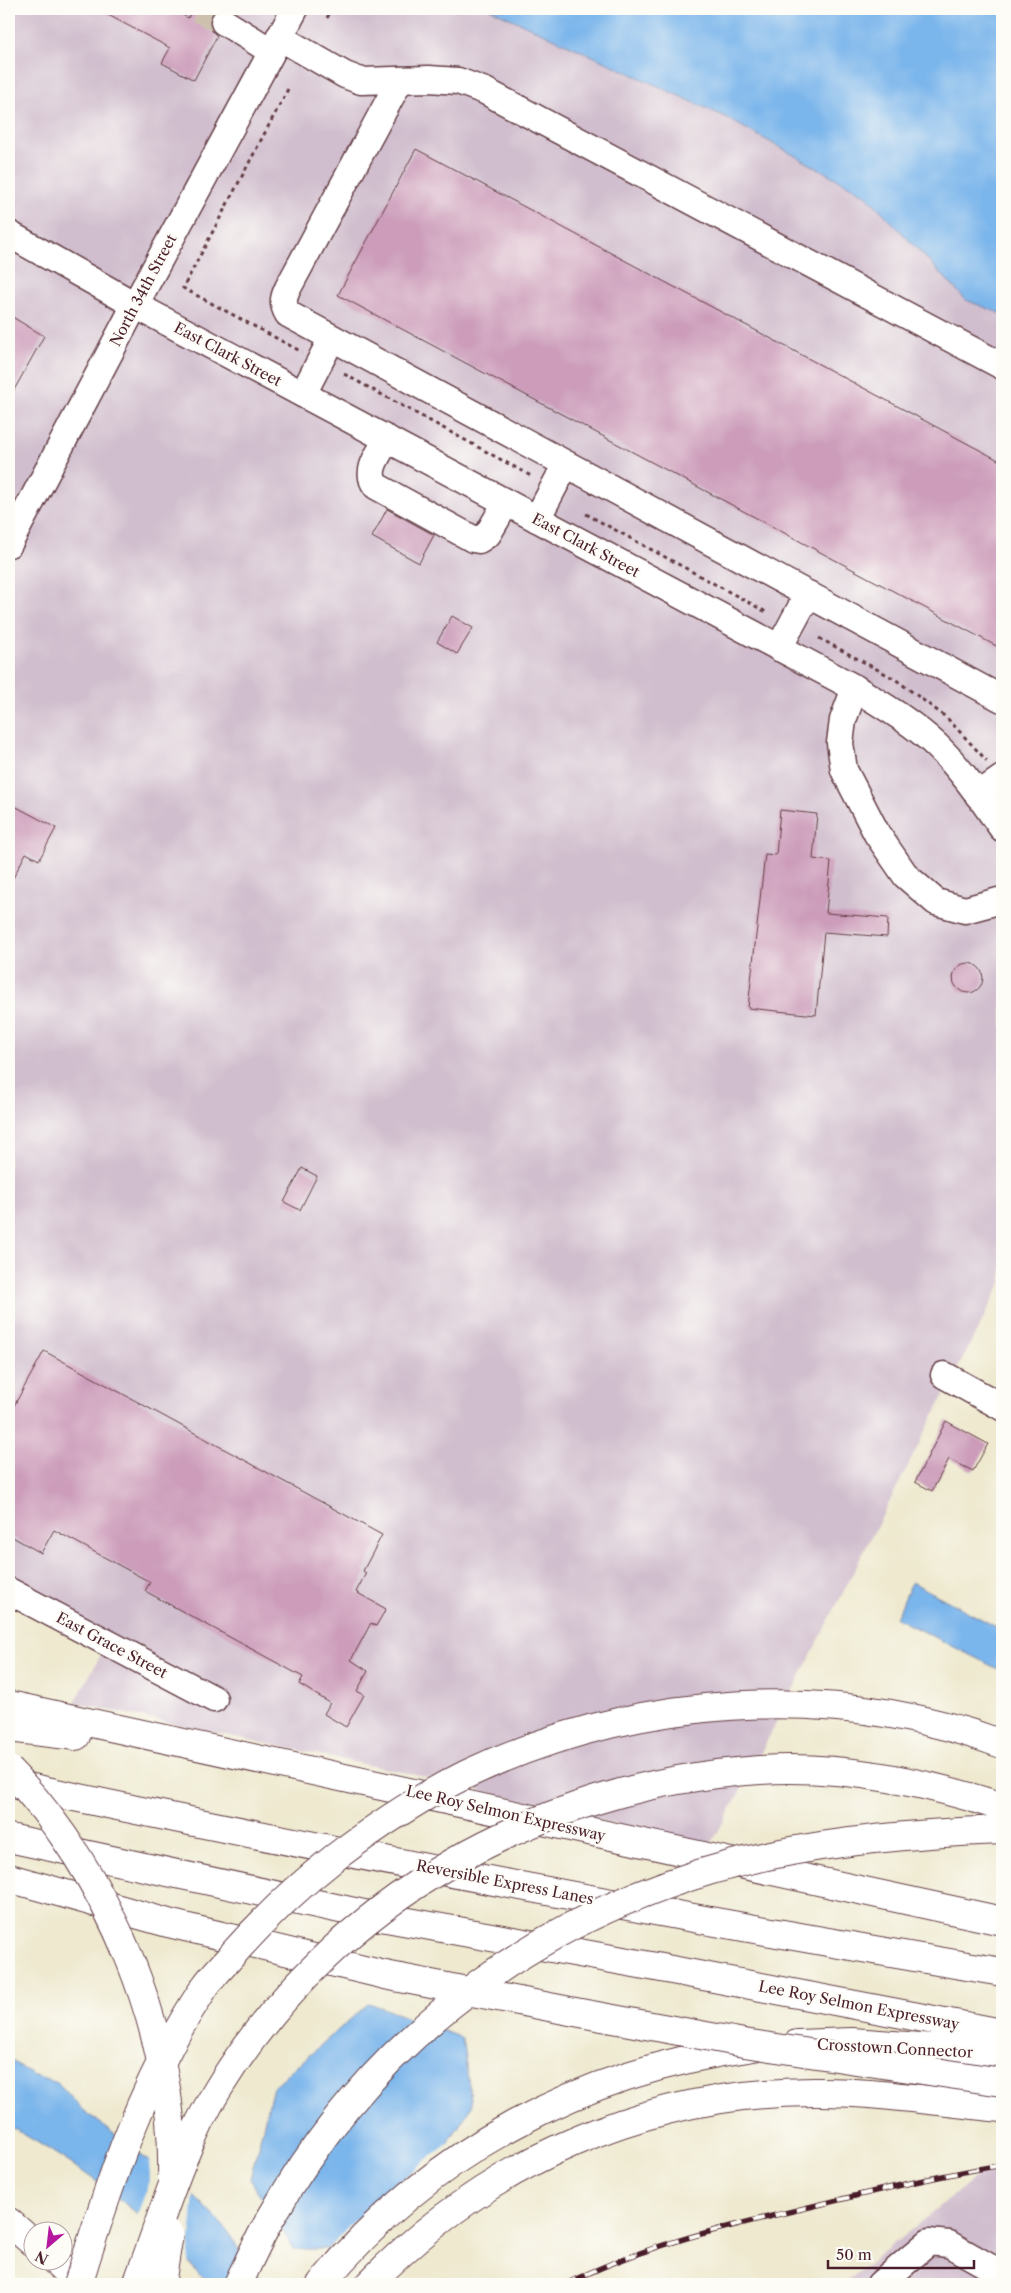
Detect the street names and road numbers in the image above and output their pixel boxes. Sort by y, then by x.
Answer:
street label: North 34th Street [105,230,181,349]
street label: East Clark Street [171,318,286,391]
street label: East Clark Street [529,509,644,582]
street label: East Grace Street [53,1608,171,1683]
street label: Lee Roy Selmon Expressway [404,1781,608,1845]
street label: Reversible Express Lanes [415,1855,595,1909]
street label: Lee Roy Selmon Expressway [757,1976,962,2034]
street label: Crosstown Connector [816,2034,974,2062]

